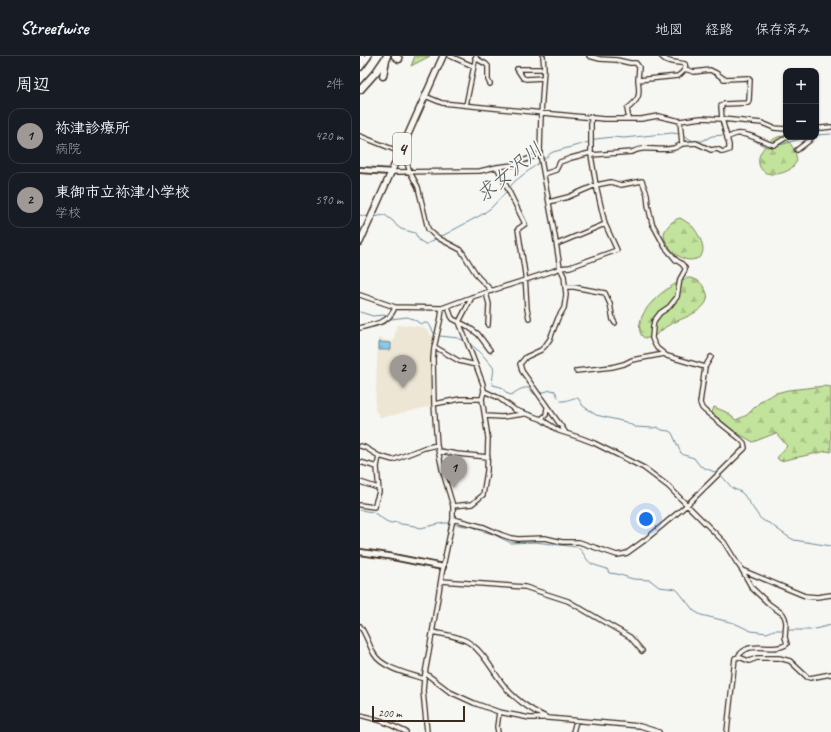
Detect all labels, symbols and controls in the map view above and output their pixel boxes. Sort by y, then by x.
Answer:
text: Streetwise [20,16,88,40]
text: 地図 [655,21,683,38]
text: 経路 [705,21,733,38]
text: 保存済み [755,21,811,38]
map controls [783,68,819,140]
button: + [783,68,819,104]
text: 周辺 [16,74,50,95]
text: 2件 [325,76,344,92]
button: − [783,104,819,140]
text: 祢津診療所 [55,119,130,138]
text: 1 [27,128,33,144]
text: 420 m [315,128,343,144]
road number: 4 [393,133,411,165]
water label: 求女沢川 [471,137,548,208]
text: 病院 [55,141,81,157]
text: 東御市立祢津小学校 [55,183,190,202]
text: 2 [27,192,33,208]
text: 590 m [315,192,343,208]
text: 学校 [55,205,81,221]
pin: 2 [390,355,416,388]
pin: 1 [441,455,467,488]
your location [636,509,656,529]
scale bar [372,704,465,723]
text: 200 m [378,706,402,720]

